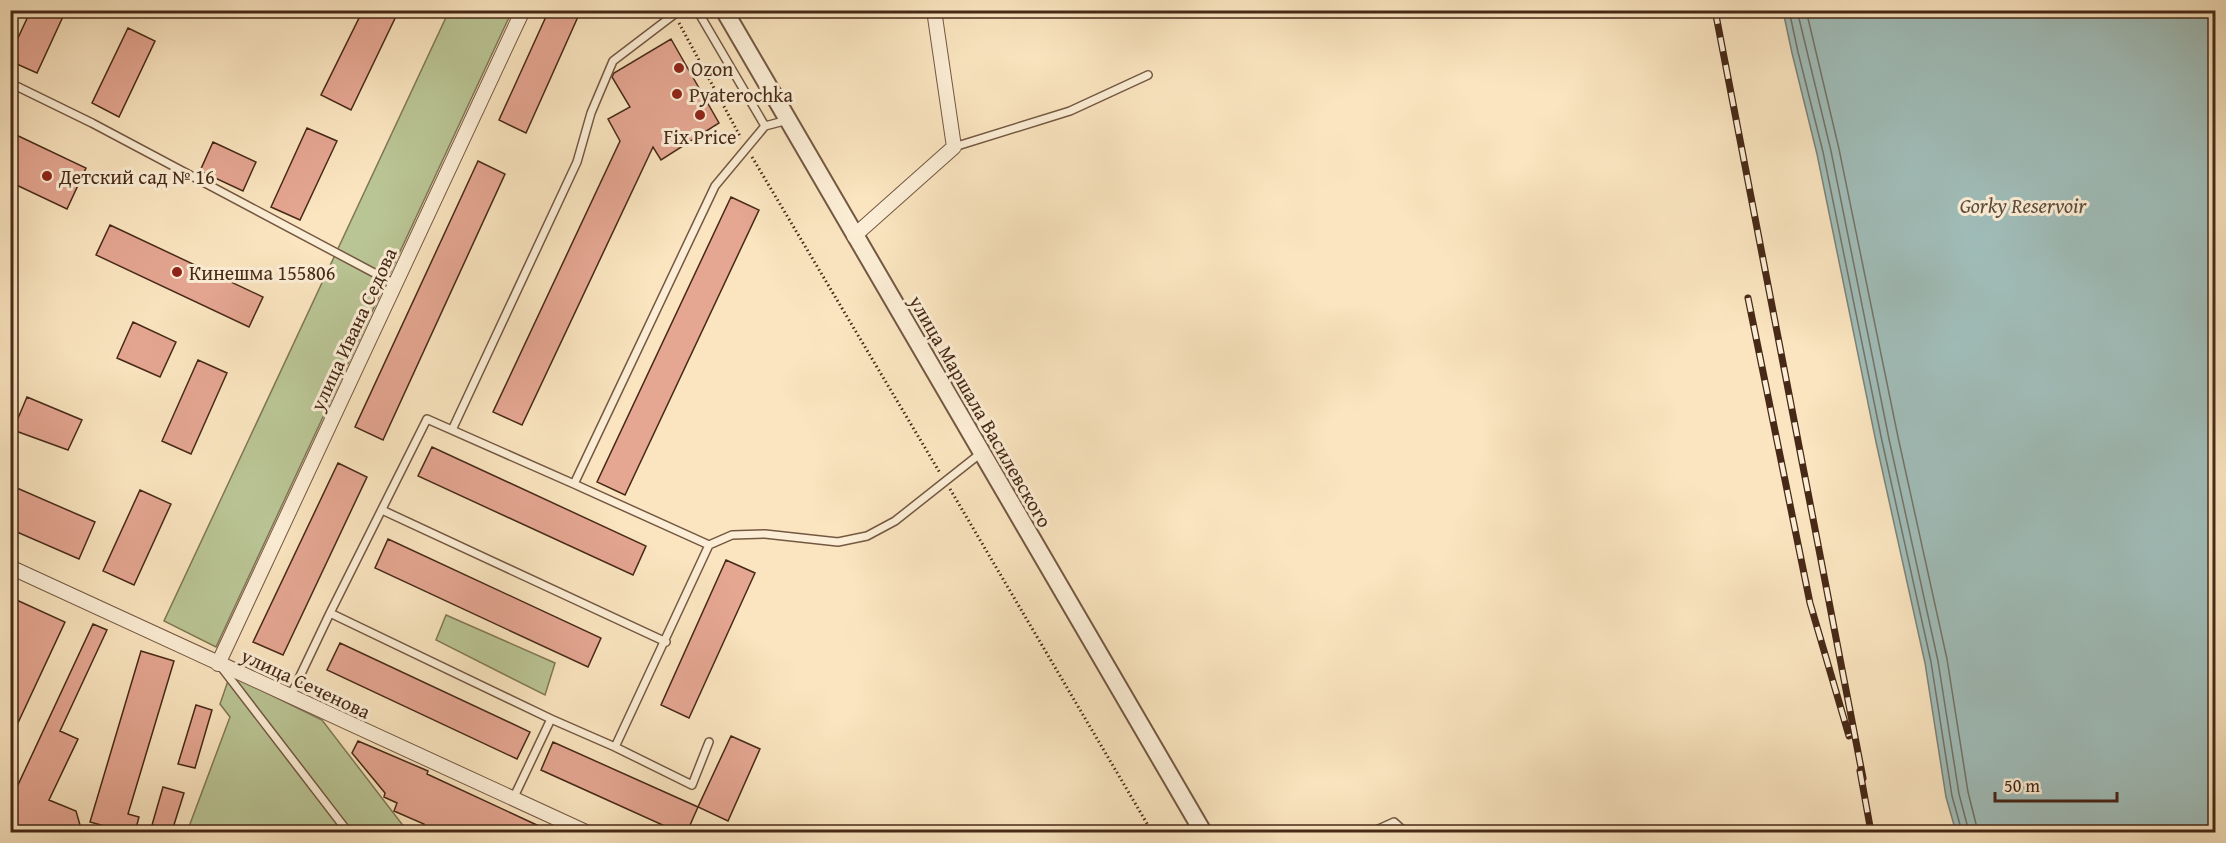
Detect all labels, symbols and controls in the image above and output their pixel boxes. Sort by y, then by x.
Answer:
place label: Ozon [691,54,733,83]
marker: Ozon [672,61,686,75]
place label: Pyaterochka [689,80,793,109]
marker: Pyaterochka [670,87,684,101]
marker: Fix Price [693,108,707,122]
place label: Fix Price [664,122,736,151]
place label: Детский сад № 16 [58,162,215,191]
marker: Детский сад № 16 [40,169,54,183]
water label: Gorky Reservoir [1960,190,2087,221]
street label: улица Ивана Седова [302,242,404,416]
place label: Кинешма 155806 [189,258,335,287]
marker: Кинешма 155806 [170,265,184,279]
street label: улица Маршала Василевского [902,289,1060,533]
street label: улица Сеченова [236,640,376,726]
scale bar [1995,765,2116,803]
text: 50 m [2004,772,2040,799]

